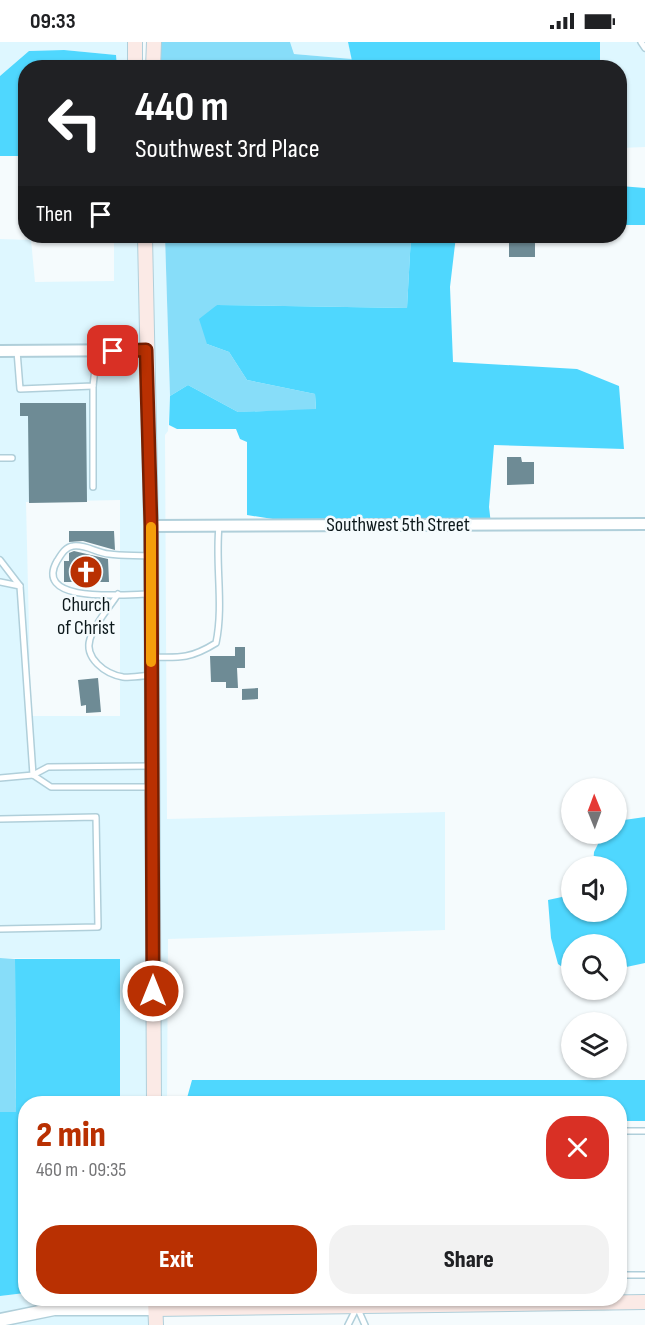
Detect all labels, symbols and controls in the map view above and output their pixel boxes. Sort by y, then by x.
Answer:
text: 09:33 [30,8,76,35]
text: 440 m [135,82,229,133]
icon: left [36,84,114,162]
text: Southwest 3rd Place [135,133,320,165]
icon: arrive [84,198,117,231]
text: Then [36,201,72,228]
pin [87,325,138,376]
icon: arrive [96,334,129,367]
street label: Southwest 5th Street [326,513,470,537]
church icon: Church of Christ [68,554,104,590]
place label: Church of Christ [57,593,115,640]
north arrow [561,778,627,844]
map controls [561,778,627,1078]
button: sound [561,856,627,922]
button: search [561,934,627,1000]
position arrow [121,959,185,1023]
button: layers [561,1012,627,1078]
text: 2 min [36,1114,106,1157]
button: close [546,1116,609,1179]
text: 460 m · 09:35 [36,1158,126,1182]
button: Exit [36,1225,317,1294]
button: Share [329,1225,609,1294]

